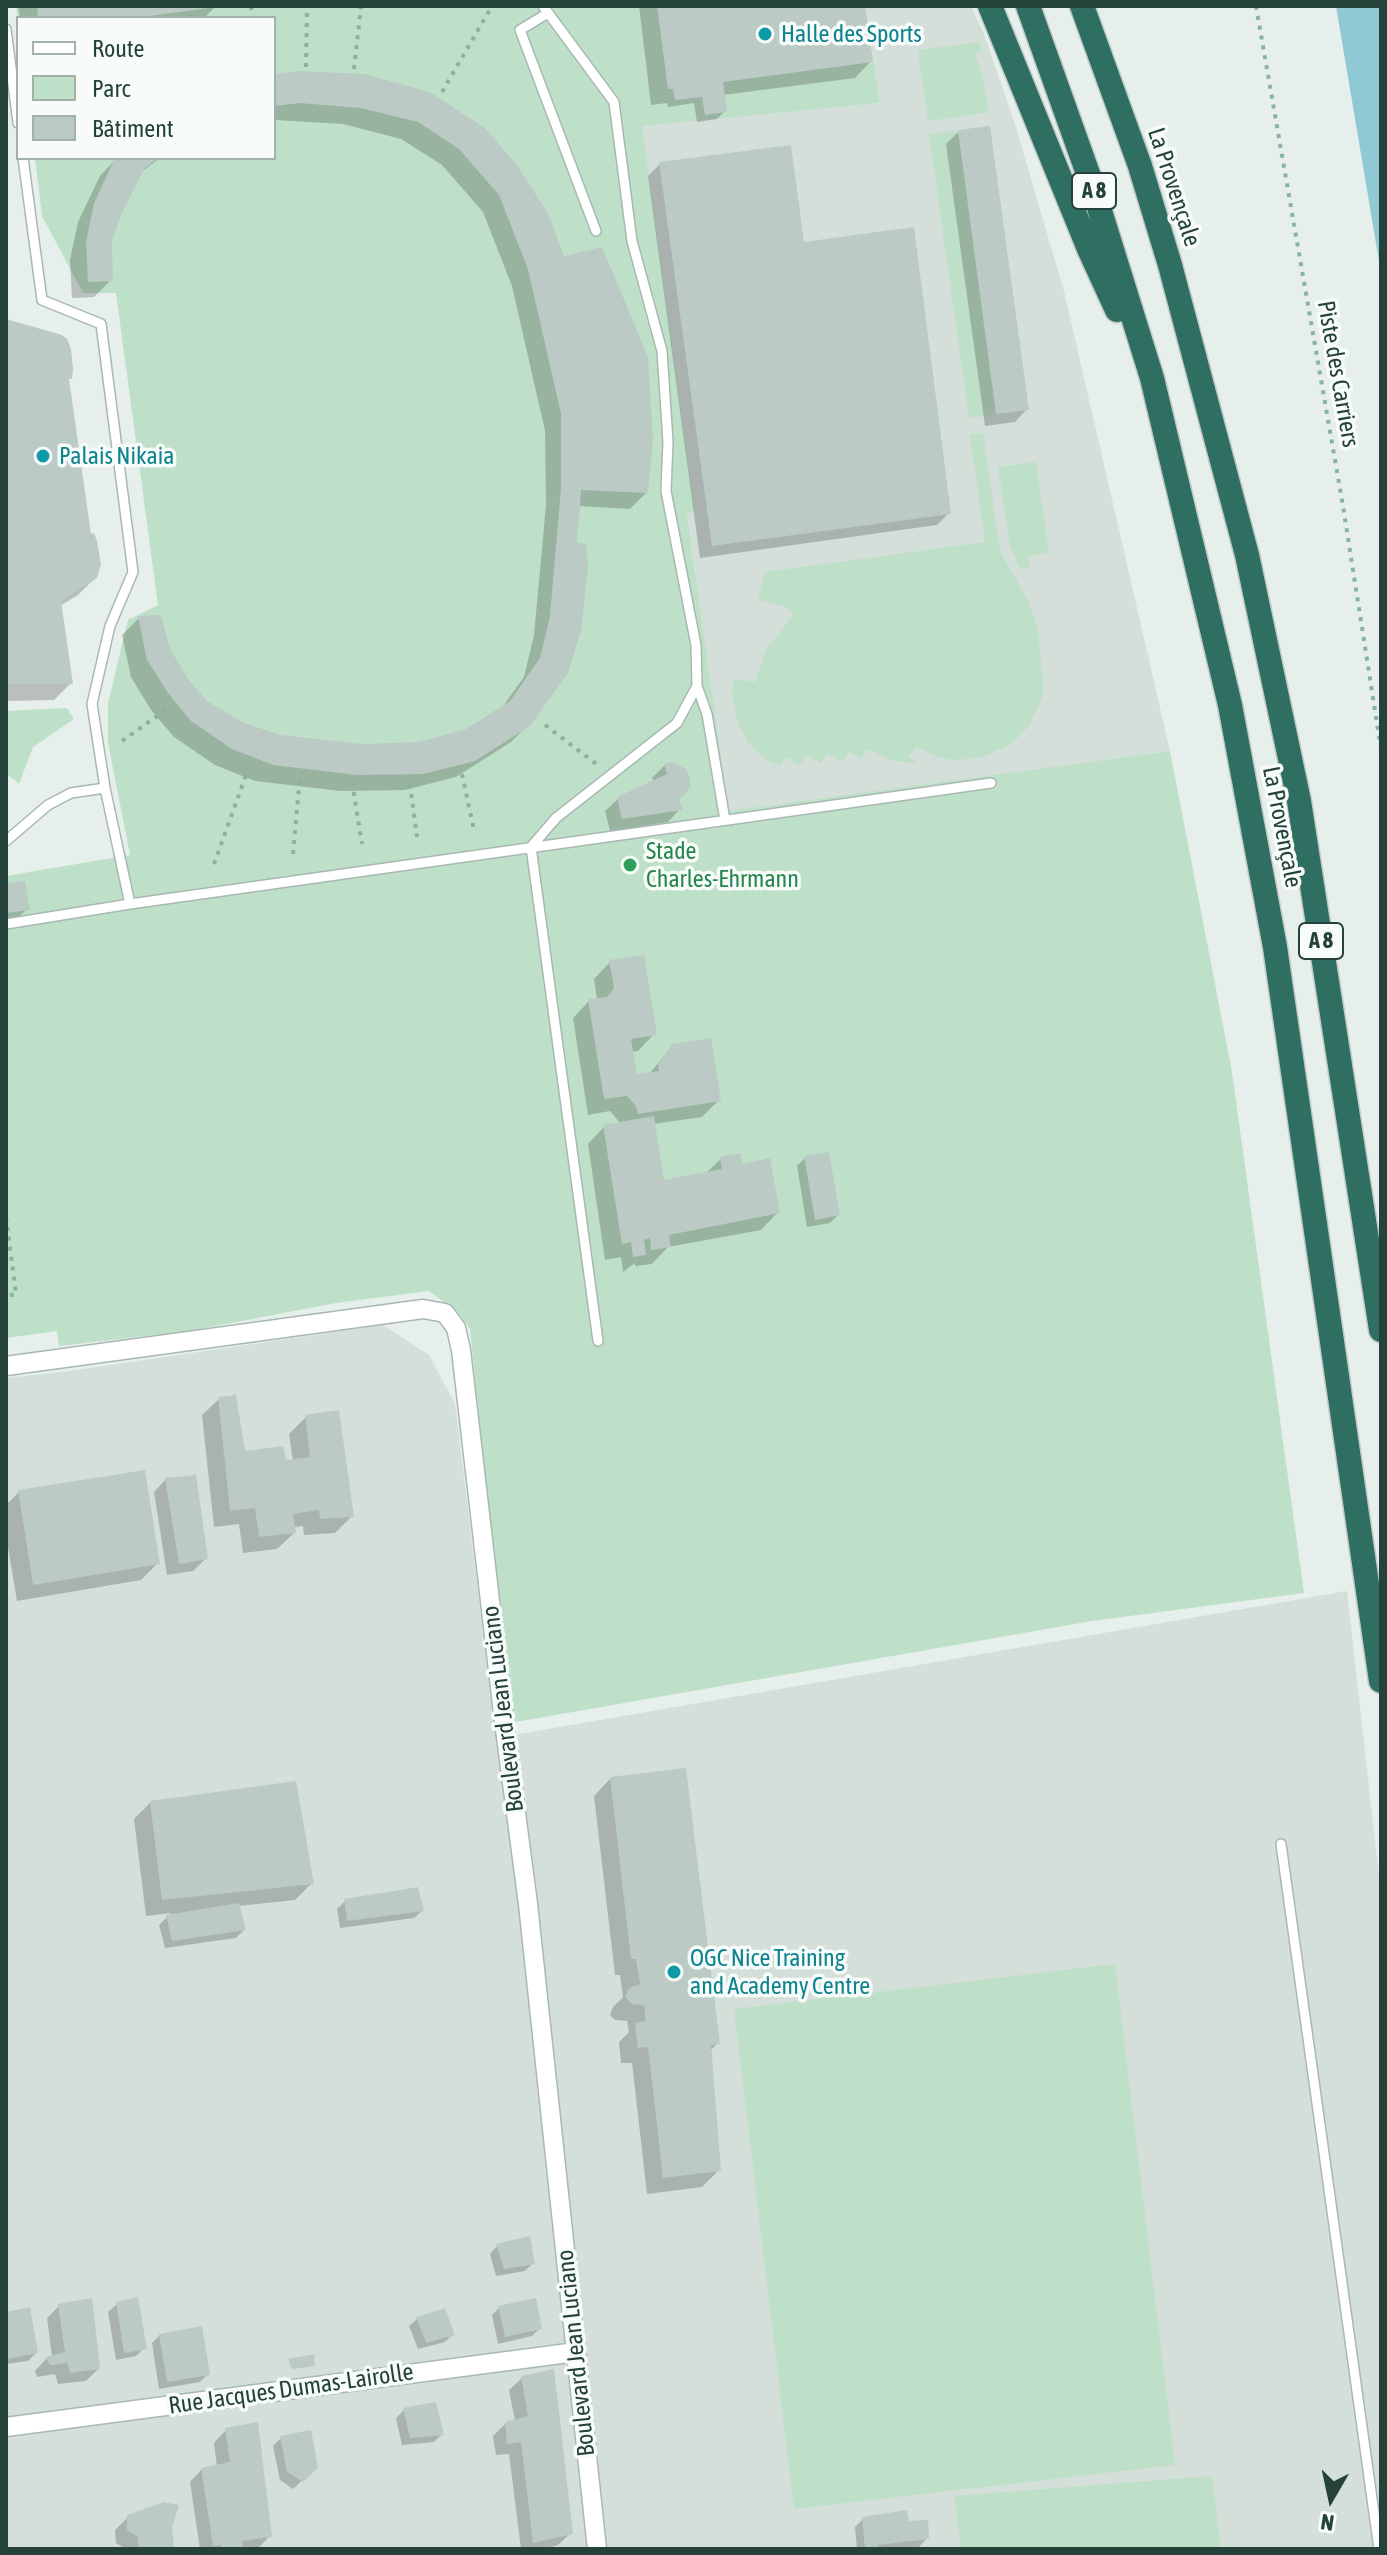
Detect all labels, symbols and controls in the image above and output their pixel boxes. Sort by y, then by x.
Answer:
legend [16,16,276,160]
place label: Halle des Sports [781,20,922,48]
marker: Halle des Sports [756,25,774,43]
text: Route [92,35,144,62]
text: Parc [92,75,130,102]
text: Bâtiment [92,115,174,142]
street label: La Provençale [1141,124,1207,250]
road number: A 8 [1072,173,1116,209]
street label: Piste des Carriers [1311,299,1365,449]
place label: Palais Nikaia [59,442,174,470]
marker: Palais Nikaia [34,447,52,465]
street label: La Provençale [1256,764,1308,890]
place label: Stade Charles-Ehrmann [646,837,799,893]
marker: Stade Charles-Ehrmann [621,856,639,874]
road number: A 8 [1299,923,1343,959]
street label: Boulevard Jean Luciano [476,1604,530,1814]
place label: OGC Nice Training and Academy Centre [690,1944,870,2000]
marker: OGC Nice Training and Academy Centre [665,1963,683,1981]
street label: Boulevard Jean Luciano [551,2248,601,2458]
street label: Rue Jacques Dumas-Lairolle [167,2358,415,2420]
north arrow [1291,2459,1371,2539]
text: N [1319,2509,1336,2537]

